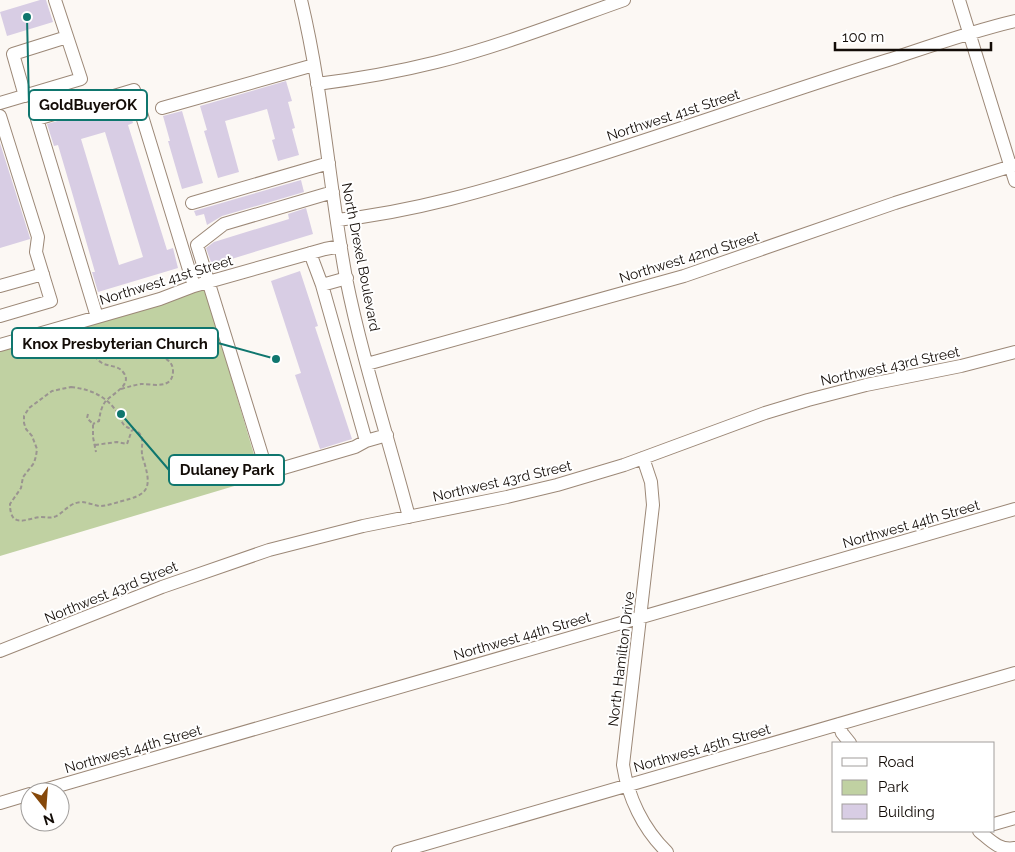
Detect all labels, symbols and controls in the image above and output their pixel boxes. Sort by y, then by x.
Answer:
scale bar [835,20,991,52]
text: 100 m [842,28,884,46]
street label: Northwest 41st Street [605,86,742,144]
callout: GoldBuyerOK [29,90,147,120]
text: GoldBuyerOK [39,96,138,114]
street label: North Drexel Boulevard [339,181,383,333]
street label: Northwest 42nd Street [617,228,761,286]
street label: Northwest 41st Street [97,252,235,308]
callout: Knox Presbyterian Church [12,328,218,358]
text: Knox Presbyterian Church [22,335,208,353]
street label: Northwest 43rd Street [819,343,961,389]
callout: Dulaney Park [169,455,284,485]
street label: Northwest 43rd Street [431,457,573,505]
text: Dulaney Park [180,461,275,479]
street label: Northwest 44th Street [841,497,982,551]
street label: Northwest 43rd Street [42,558,180,626]
street label: North Hamilton Drive [605,591,637,727]
street label: Northwest 44th Street [452,609,593,663]
street label: Northwest 45th Street [632,721,773,775]
street label: Northwest 44th Street [63,722,204,776]
legend [832,742,995,832]
text: Road [878,753,914,771]
text: Park [878,778,909,796]
north arrow [20,782,70,832]
text: Building [878,803,935,821]
text: N [41,810,56,829]

